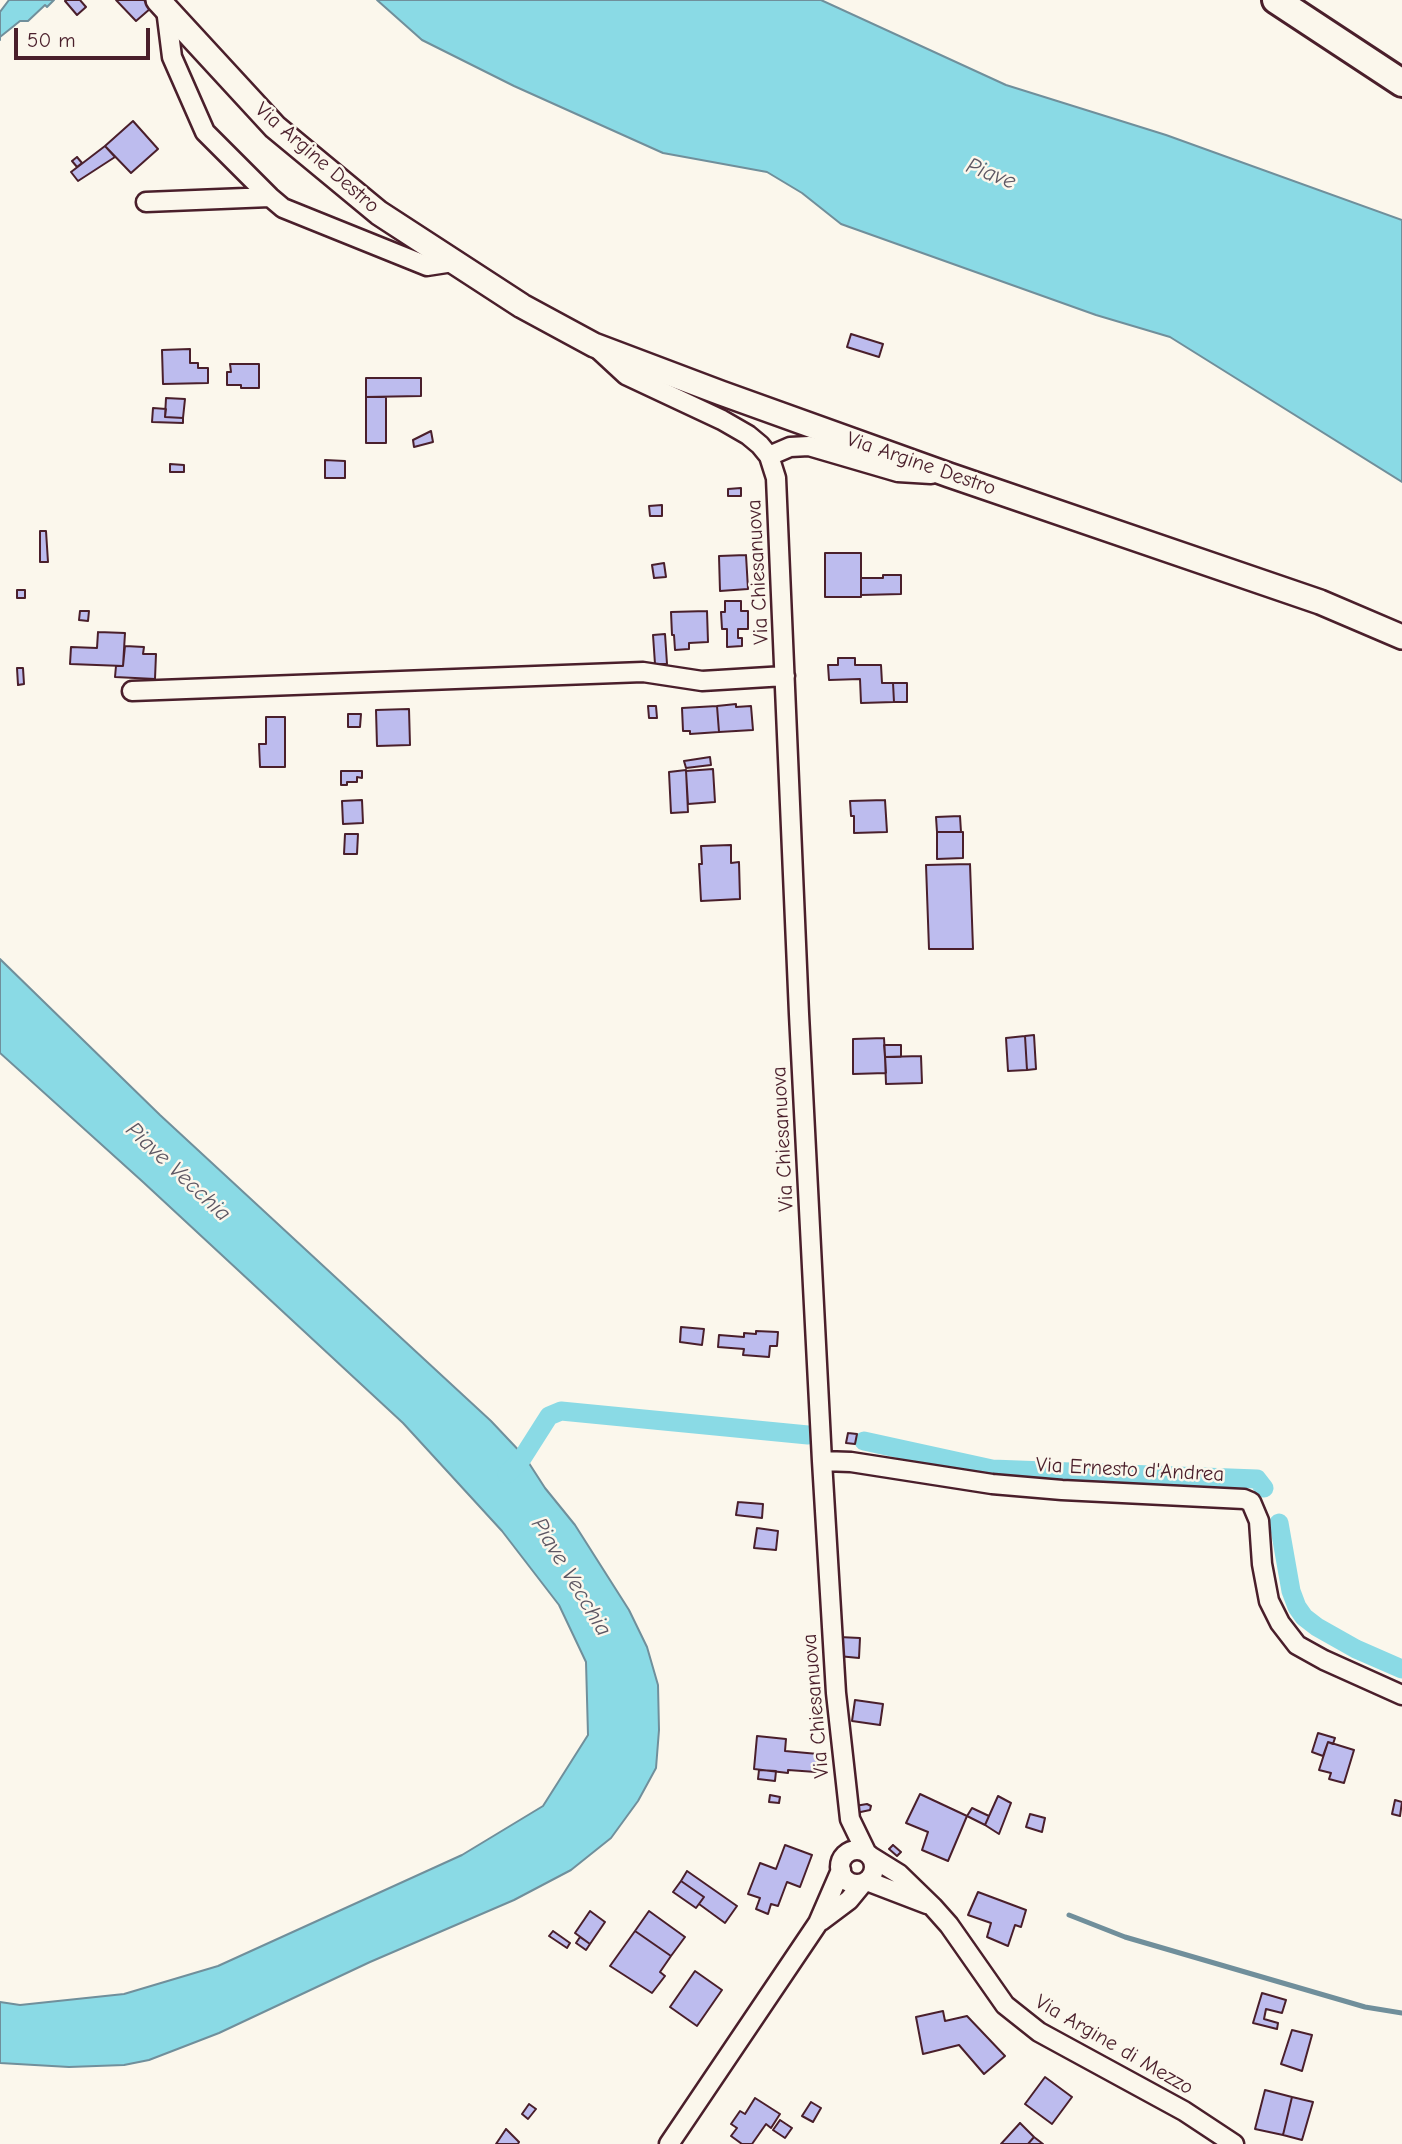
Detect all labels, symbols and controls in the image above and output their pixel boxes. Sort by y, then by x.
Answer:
scale bar [18,14,154,58]
text: 50 m [27,28,76,52]
street label: Via Argine Destro [250,97,384,219]
water label: Piave [962,152,1020,196]
street label: Via Argine Destro [843,427,999,501]
street label: Via Chiesanuova [742,499,774,645]
street label: Via Chiesanuova [767,1066,799,1212]
water label: Piave Vecchia [120,1116,236,1228]
street label: Via Ernesto d'Andrea [1035,1452,1225,1488]
water label: Piave Vecchia [525,1513,617,1641]
street label: Via Chiesanuova [797,1633,835,1779]
street label: Via Argine di Mezzo [1030,1989,1198,2101]

